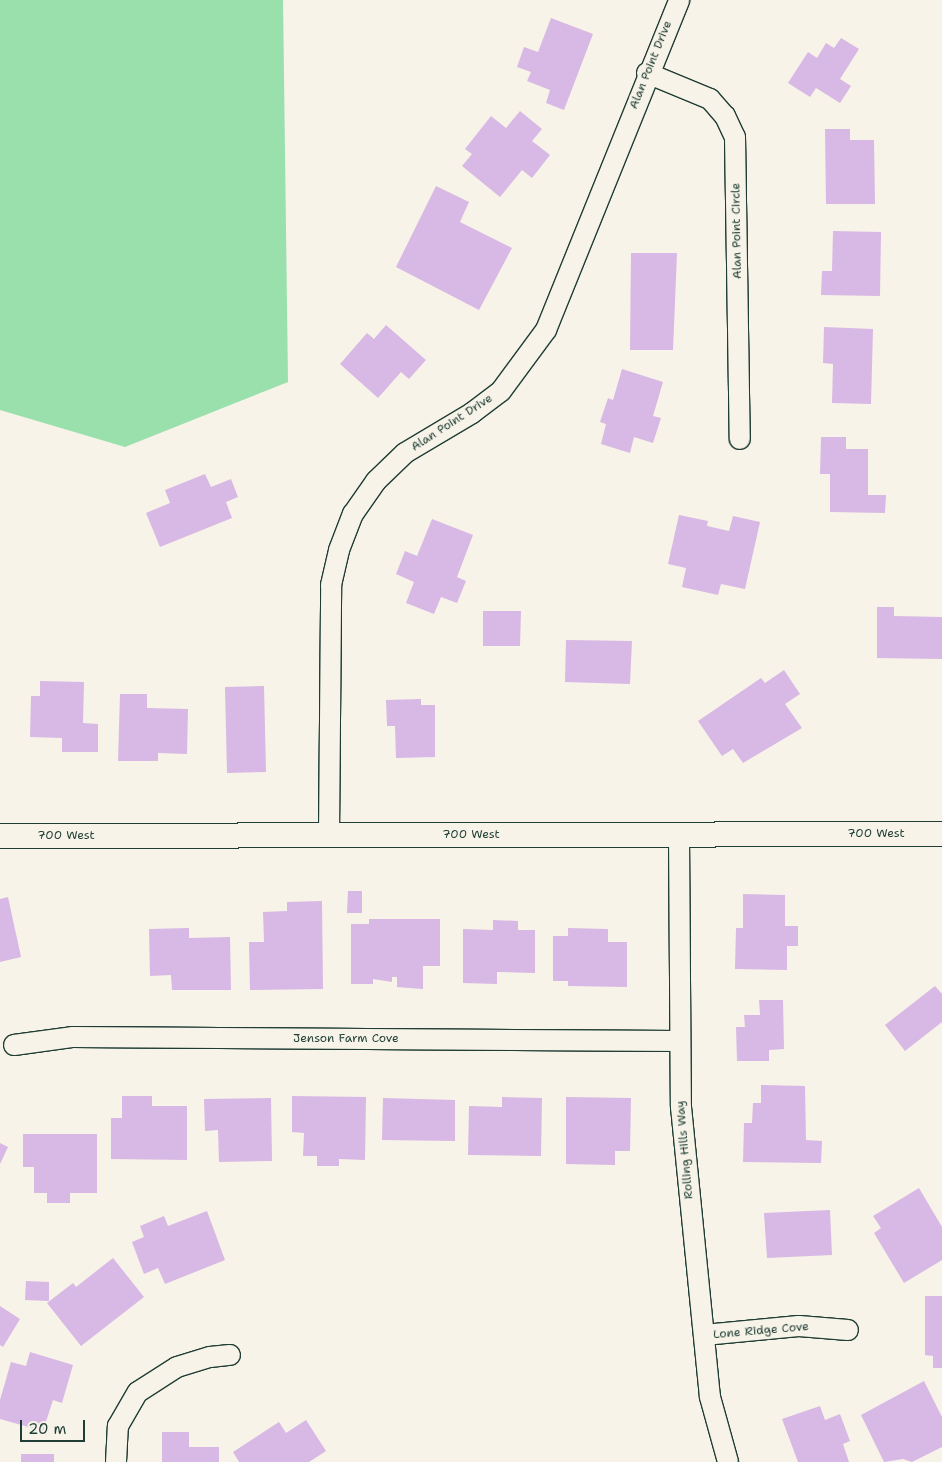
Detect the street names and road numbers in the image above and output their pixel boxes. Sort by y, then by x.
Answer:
street label: Alan Point Drive [627,19,675,111]
street label: Alan Point Circle [729,183,745,279]
street label: Alan Point Drive [409,391,495,455]
street label: 700 West [847,827,905,841]
street label: 700 West [442,828,500,842]
street label: 700 West [37,829,95,843]
street label: Jenson Farm Cove [293,1032,399,1046]
street label: Rolling Hills Way [674,1100,696,1200]
street label: Lone Ridge Cove [712,1320,810,1342]

